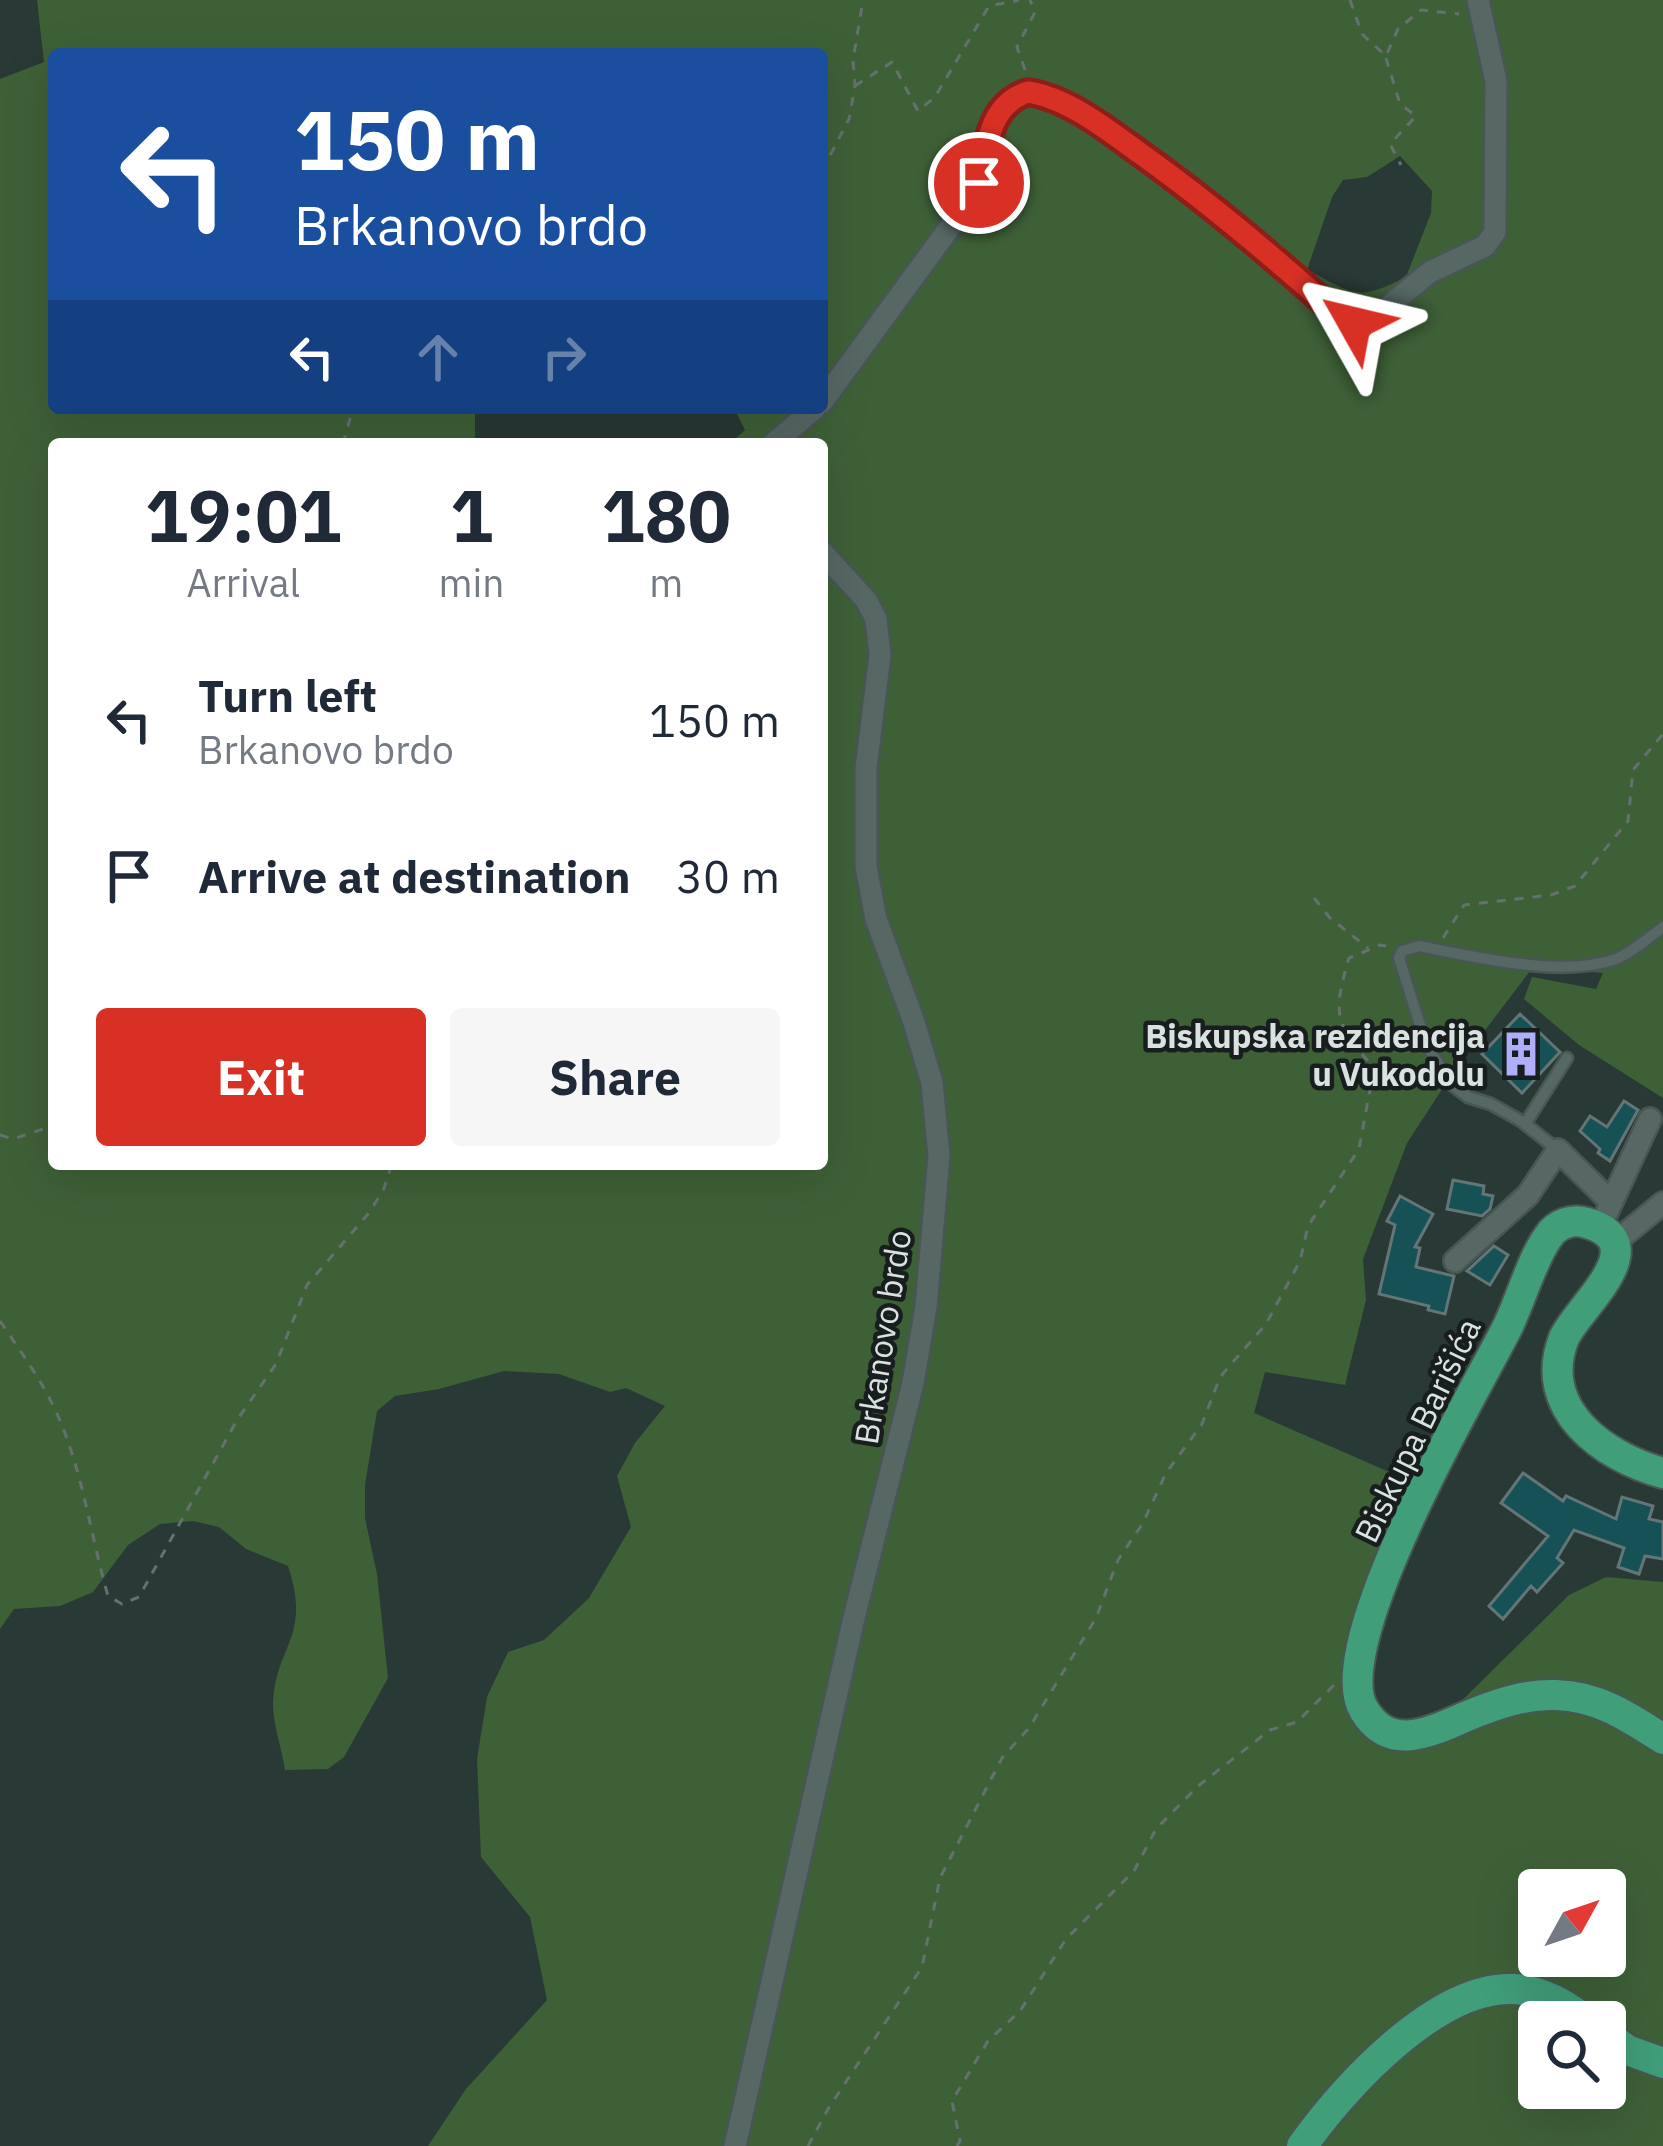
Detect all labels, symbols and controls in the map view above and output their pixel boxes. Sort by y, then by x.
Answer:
text: 150 m [294,84,540,193]
icon: left [96,96,252,252]
pin [928,132,1030,234]
icon: arrive [946,150,1012,216]
text: Brkanovo brdo [294,190,648,260]
position arrow [1291,260,1417,386]
icon: left [279,324,345,390]
icon: ahead [405,324,471,390]
icon: right [531,324,597,390]
text: 19:01 [145,468,342,562]
text: 1 [450,468,493,562]
text: 180 [601,468,731,562]
text: Arrival [186,557,300,608]
text: min [439,557,504,608]
text: m [649,557,683,608]
text: Turn left [198,666,377,724]
icon: left [96,687,162,753]
text: 150 m [649,691,780,749]
text: Brkanovo brdo [198,724,454,775]
icon: arrive [96,843,162,909]
text: Arrive at destination [198,847,631,905]
text: 30 m [676,847,780,905]
button: Exit [96,1008,426,1146]
button: Share [450,1008,780,1146]
place label: Biskupska rezidencija u Vukodolu [1145,1014,1485,1095]
building icon: Biskupska rezidencija u Vukodolu [1496,1029,1546,1079]
street label: Brkanovo brdo [844,1227,920,1447]
street label: Biskupa Barišića [1344,1311,1490,1549]
north arrow [1518,1869,1626,1977]
map controls [1518,1869,1626,2109]
button: search [1518,2001,1626,2109]

